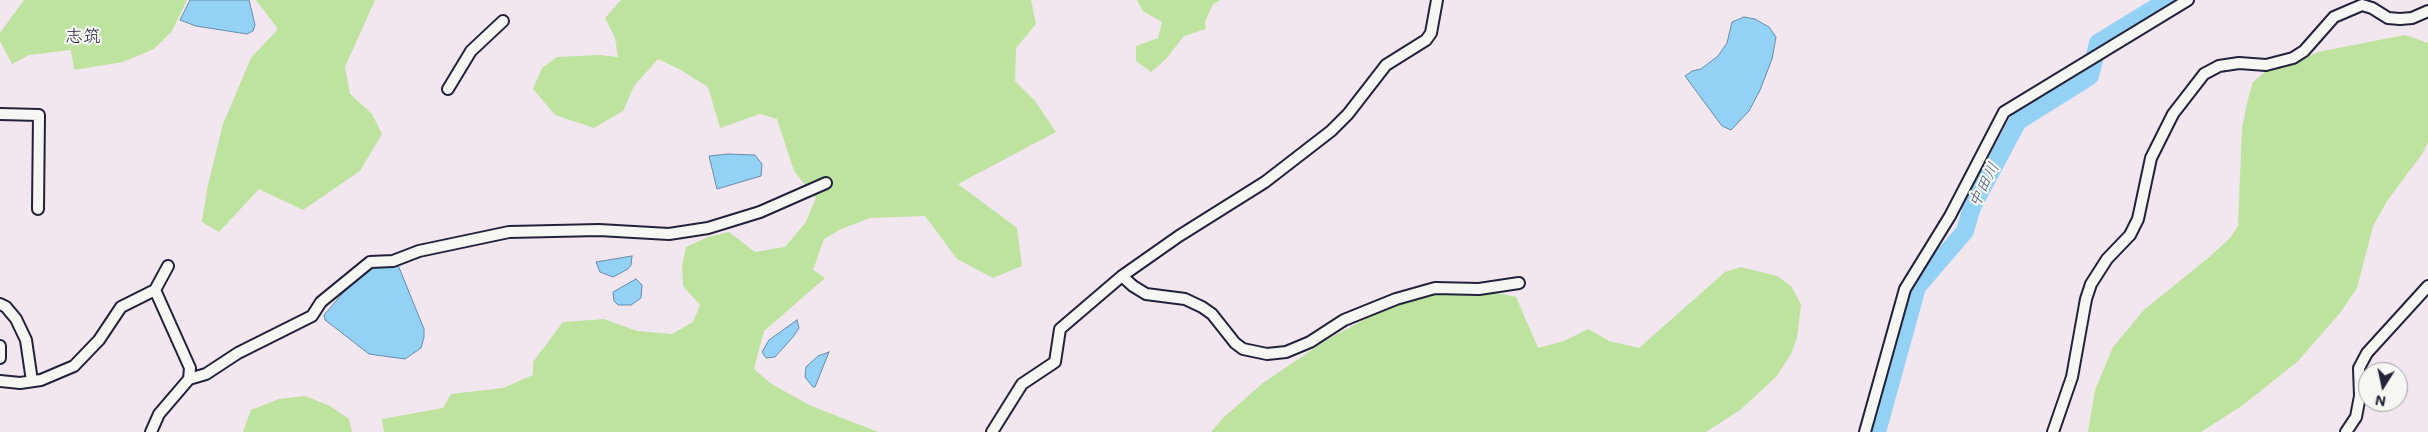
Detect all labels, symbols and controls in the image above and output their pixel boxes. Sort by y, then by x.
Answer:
district label: 志筑 [65,25,101,47]
water label: 中田川 [1965,159,2003,211]
north arrow [2358,362,2408,412]
text: N [2374,391,2387,412]

